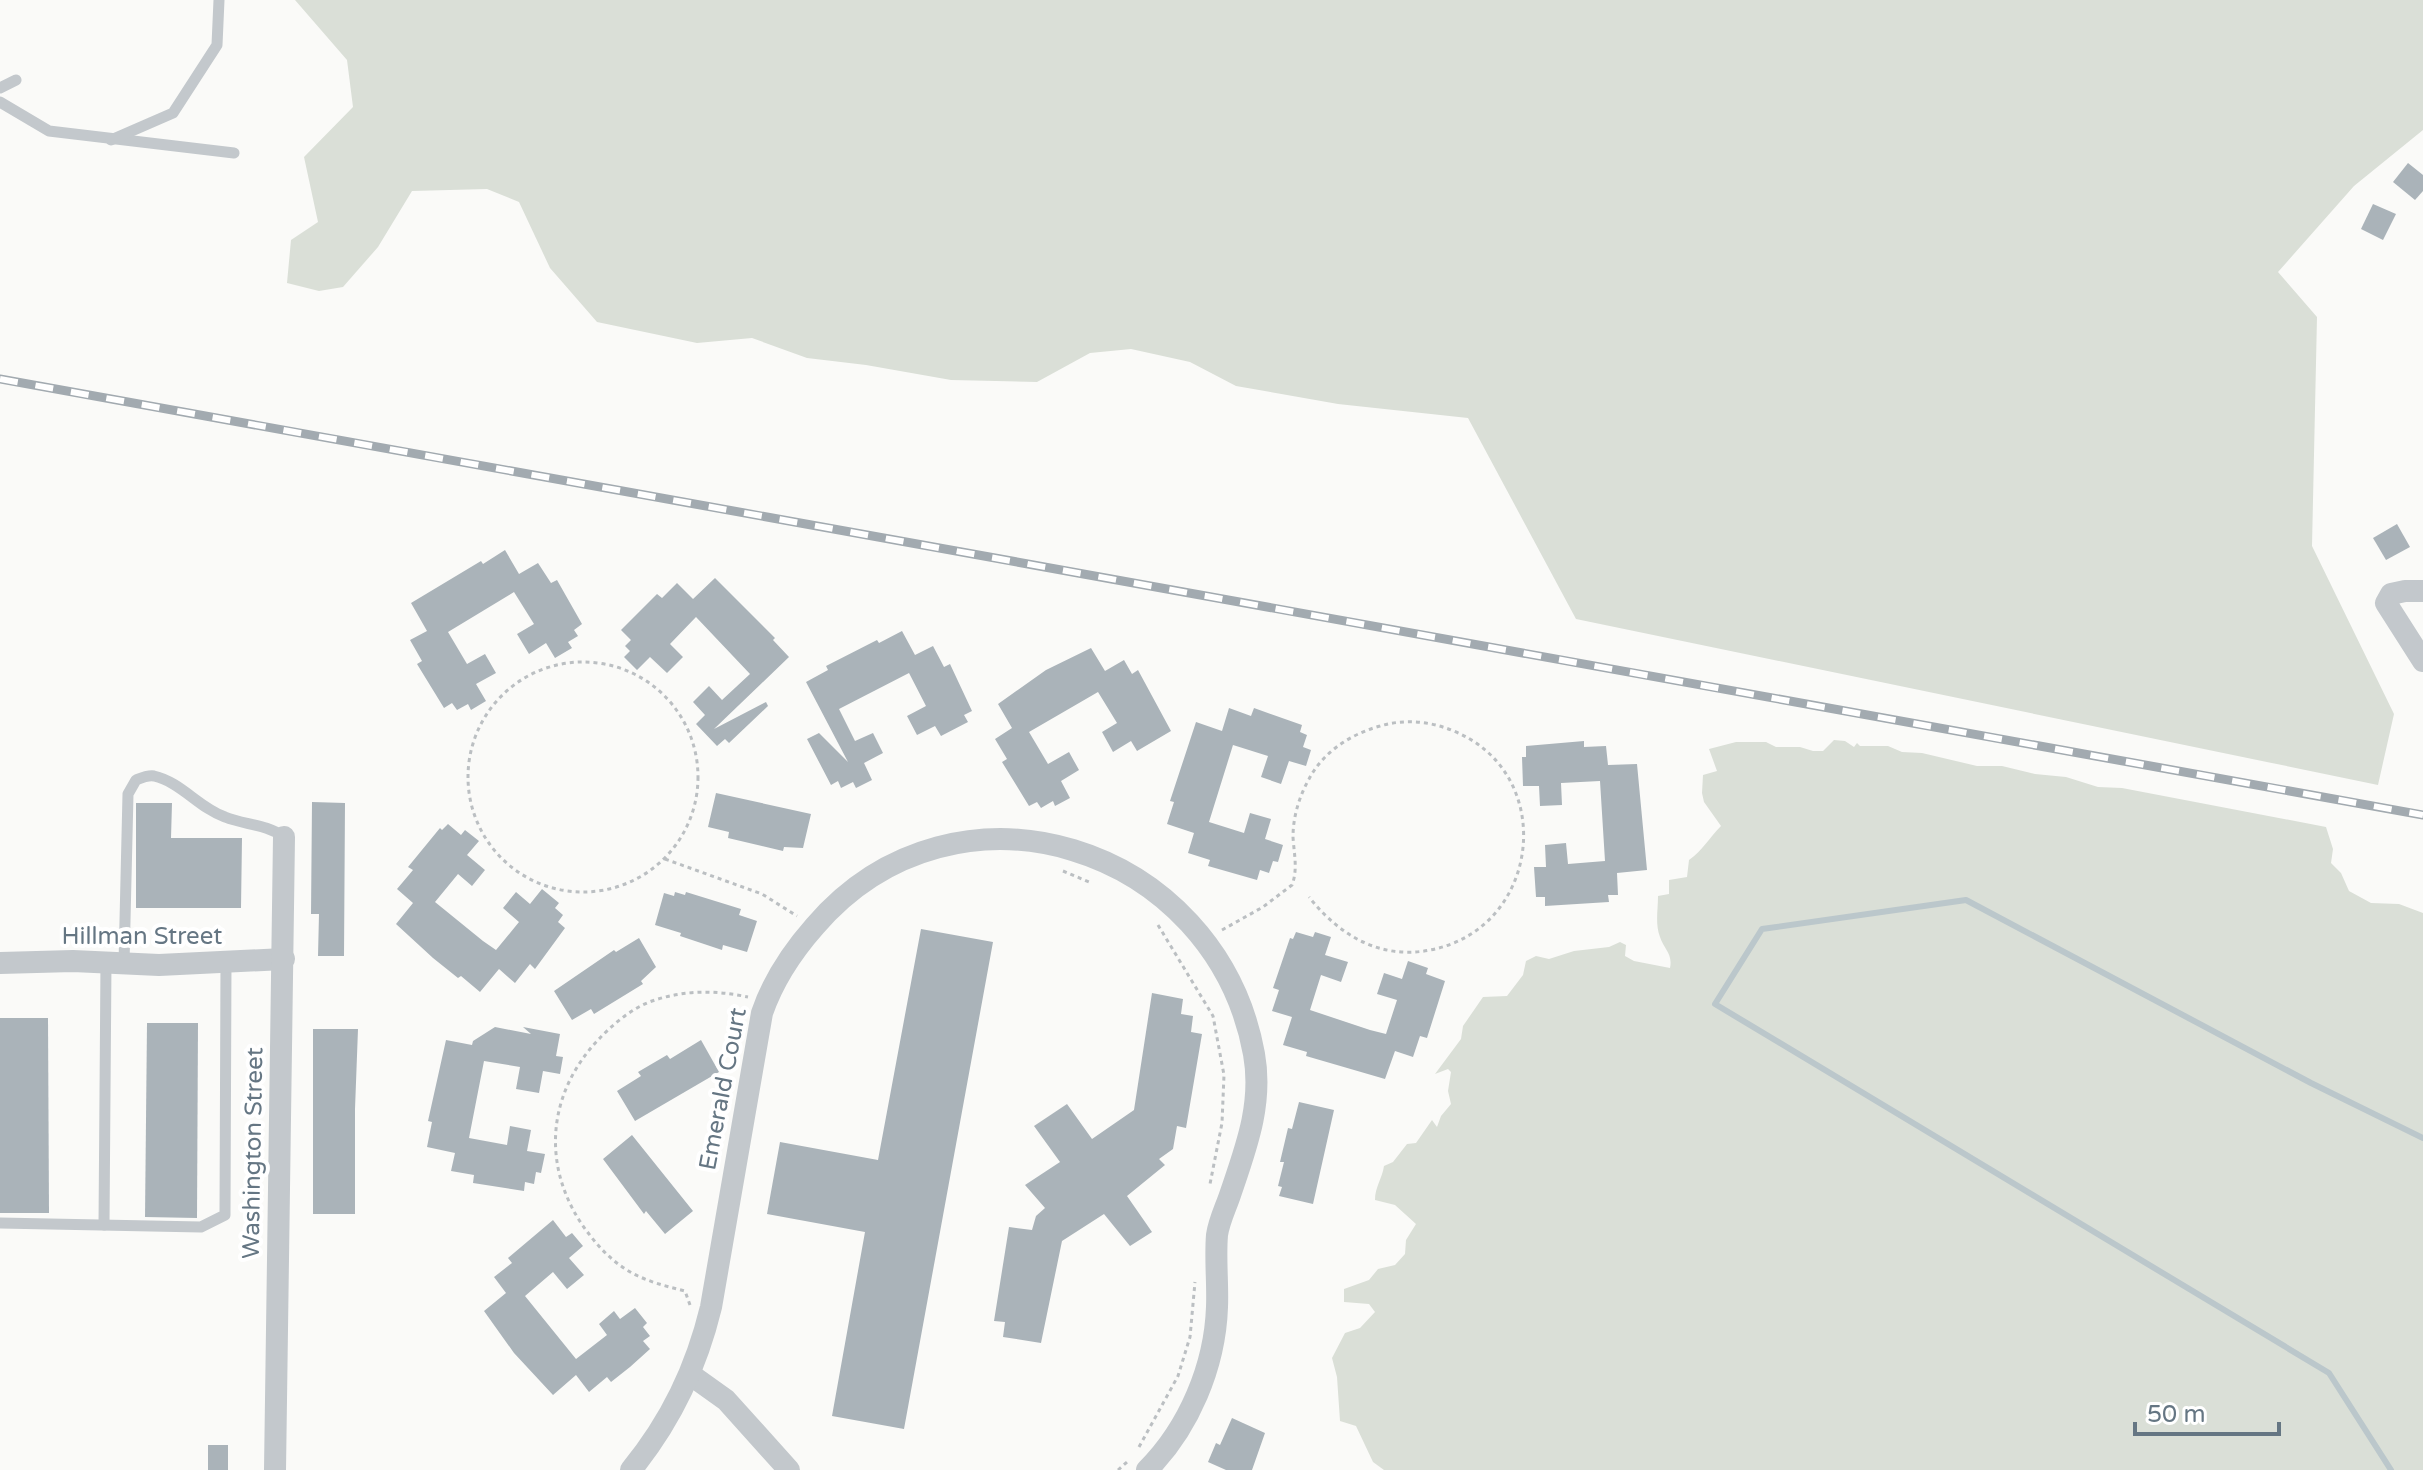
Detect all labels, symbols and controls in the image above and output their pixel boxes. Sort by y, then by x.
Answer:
street label: Hillman Street [62,922,222,951]
street label: Emerald Court [693,1005,753,1173]
street label: Washington Street [237,1047,269,1259]
scale bar [2135,1386,2279,1436]
text: 50 m [2147,1400,2205,1429]

